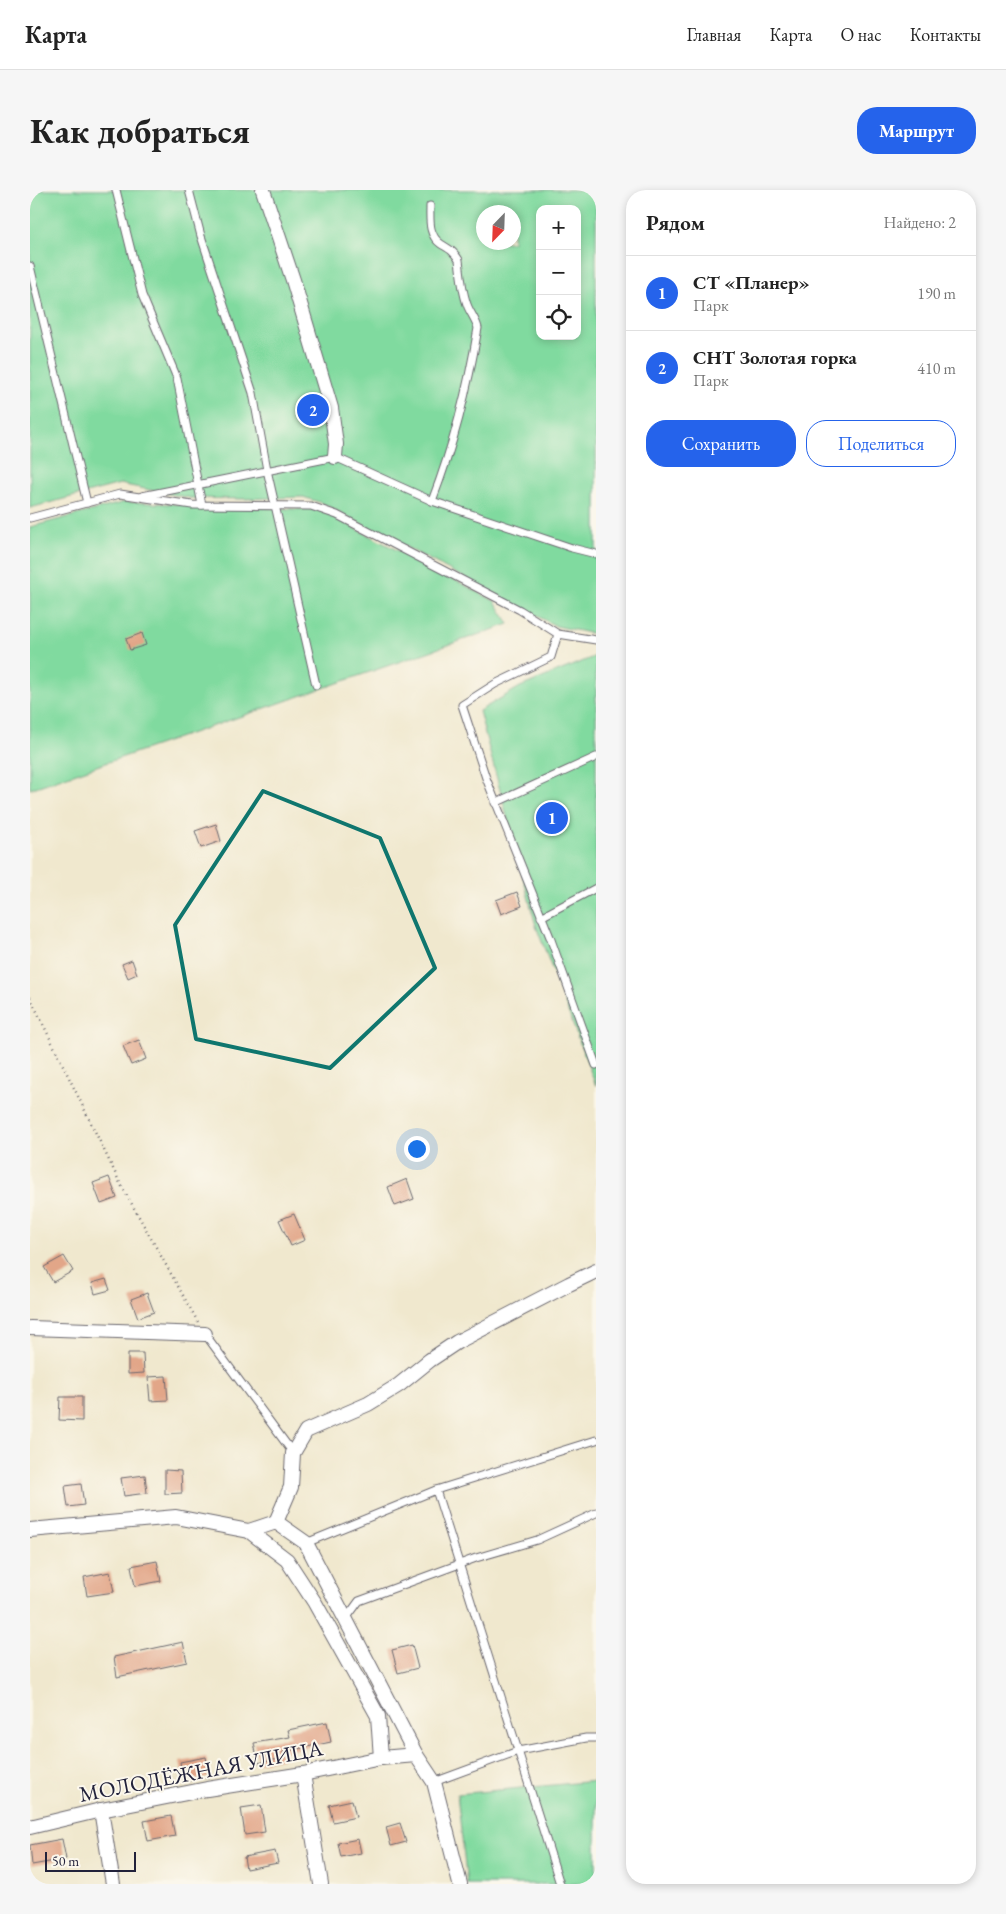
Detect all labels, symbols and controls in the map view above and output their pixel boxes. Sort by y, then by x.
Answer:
text: Карта [25,19,87,50]
text: Главная [687,23,741,46]
text: Карта [769,23,812,46]
text: О нас [840,23,882,46]
text: Контакты [910,23,981,46]
button: Маршрут [857,107,976,154]
text: Как добраться [30,108,250,153]
north arrow [476,205,521,250]
map controls [536,205,581,340]
button: + [536,205,581,250]
text: Рядом [646,209,705,236]
text: Найдено: 2 [884,212,956,233]
button: − [536,250,581,295]
text: СТ «Планер» [693,270,809,295]
text: 1 [658,283,666,304]
text: 190 m [917,283,956,304]
button: locate [536,295,581,340]
text: Парк [693,295,729,316]
text: СНТ Золотая горка [693,345,857,370]
text: 2 [658,358,666,379]
text: 410 m [917,358,956,379]
text: Парк [693,370,729,391]
pin: 2 [297,391,329,429]
button: Сохранить [646,420,796,467]
button: Поделиться [806,420,956,467]
pin: 1 [536,799,568,837]
your location [404,1136,430,1162]
street label: МОЛОДЁЖНАЯ УЛИЦА [77,1733,326,1809]
scale bar [45,1849,136,1872]
text: 50 m [52,1852,79,1870]

